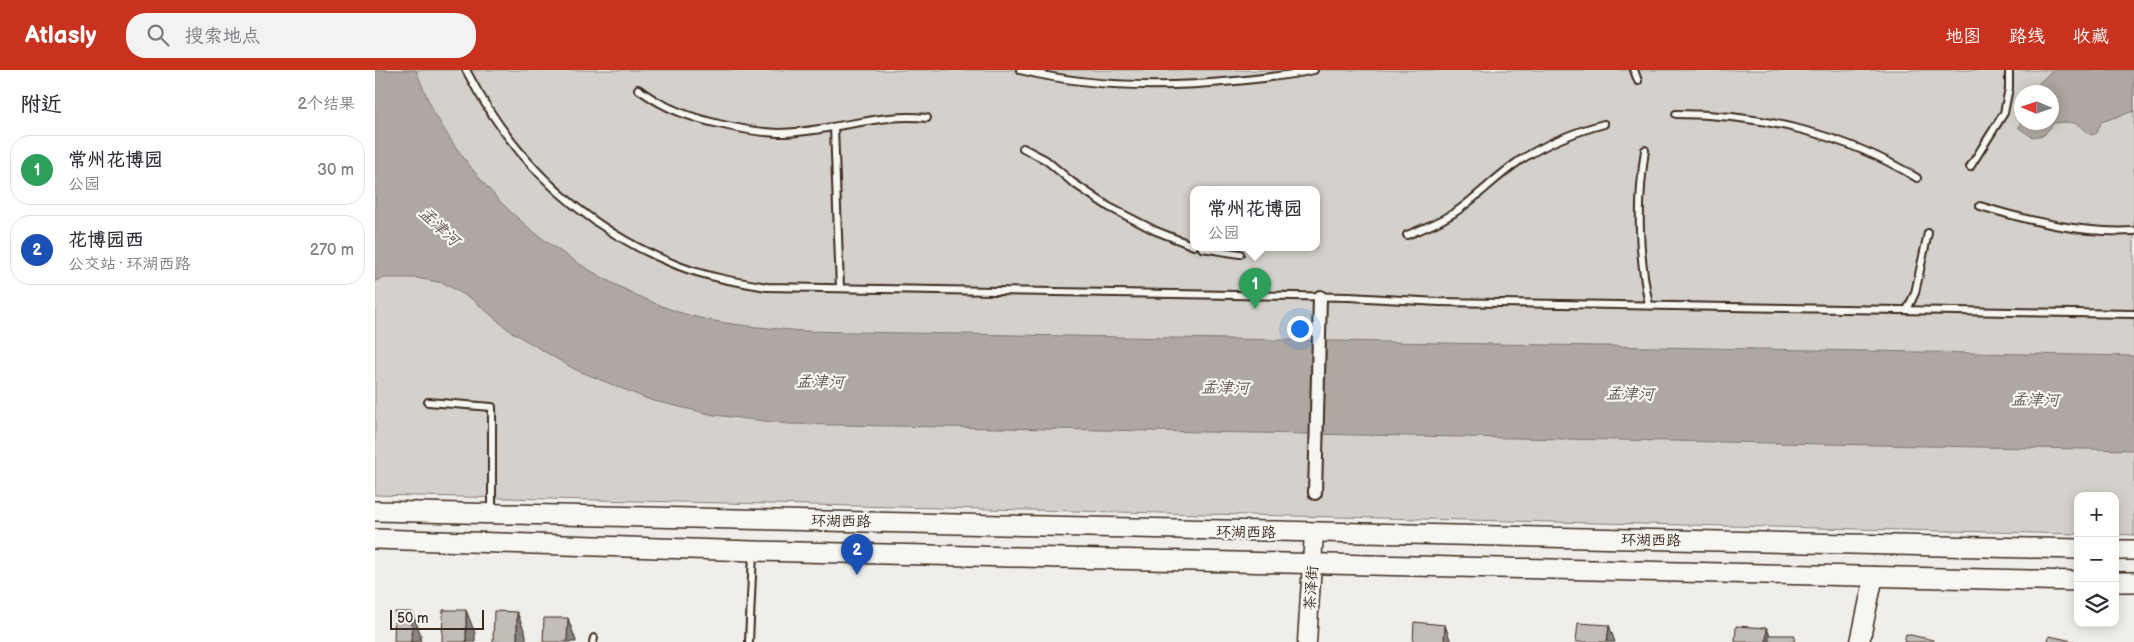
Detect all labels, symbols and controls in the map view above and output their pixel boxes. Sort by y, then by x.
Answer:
search box [126,13,476,58]
text: Atlasly [25,21,96,50]
icon: search [144,21,172,49]
text: 搜索地点 [184,25,261,48]
text: 地图 [1945,26,1981,47]
text: 路线 [2009,26,2045,47]
text: 收藏 [2073,26,2109,47]
north arrow [2014,85,2059,130]
text: 附近 [20,92,62,117]
text: 2个结果 [298,95,355,114]
text: 常州花博园 [68,149,163,172]
text: 1 [34,161,40,180]
text: 30 m [317,161,354,180]
text: 公园 [68,175,100,194]
popup [1190,186,1320,251]
text: 常州花博园 [1207,198,1303,221]
water label: 孟津河 [415,204,465,252]
text: 公园 [1207,224,1240,243]
text: 花博园西 [68,229,144,252]
text: 2 [32,241,42,260]
text: 270 m [310,241,354,260]
text: 公交站 · 环湖西路 [68,255,190,274]
pin: 1 [1239,268,1271,309]
your location [1287,316,1313,342]
water label: 孟津河 [796,373,847,392]
water label: 孟津河 [1201,379,1252,398]
water label: 孟津河 [1606,385,1657,404]
water label: 孟津河 [2011,391,2062,410]
map controls [2074,492,2119,627]
button: + [2074,492,2119,537]
street label: 环湖西路 [811,511,871,532]
street label: 环湖西路 [1216,522,1276,543]
street label: 环湖西路 [1621,530,1681,551]
pin: 2 [841,534,873,575]
button: − [2074,537,2119,582]
street label: 茶泽街 [1300,565,1323,611]
button: layers [2074,582,2119,627]
scale bar [390,607,484,630]
text: 50 m [397,610,429,627]

